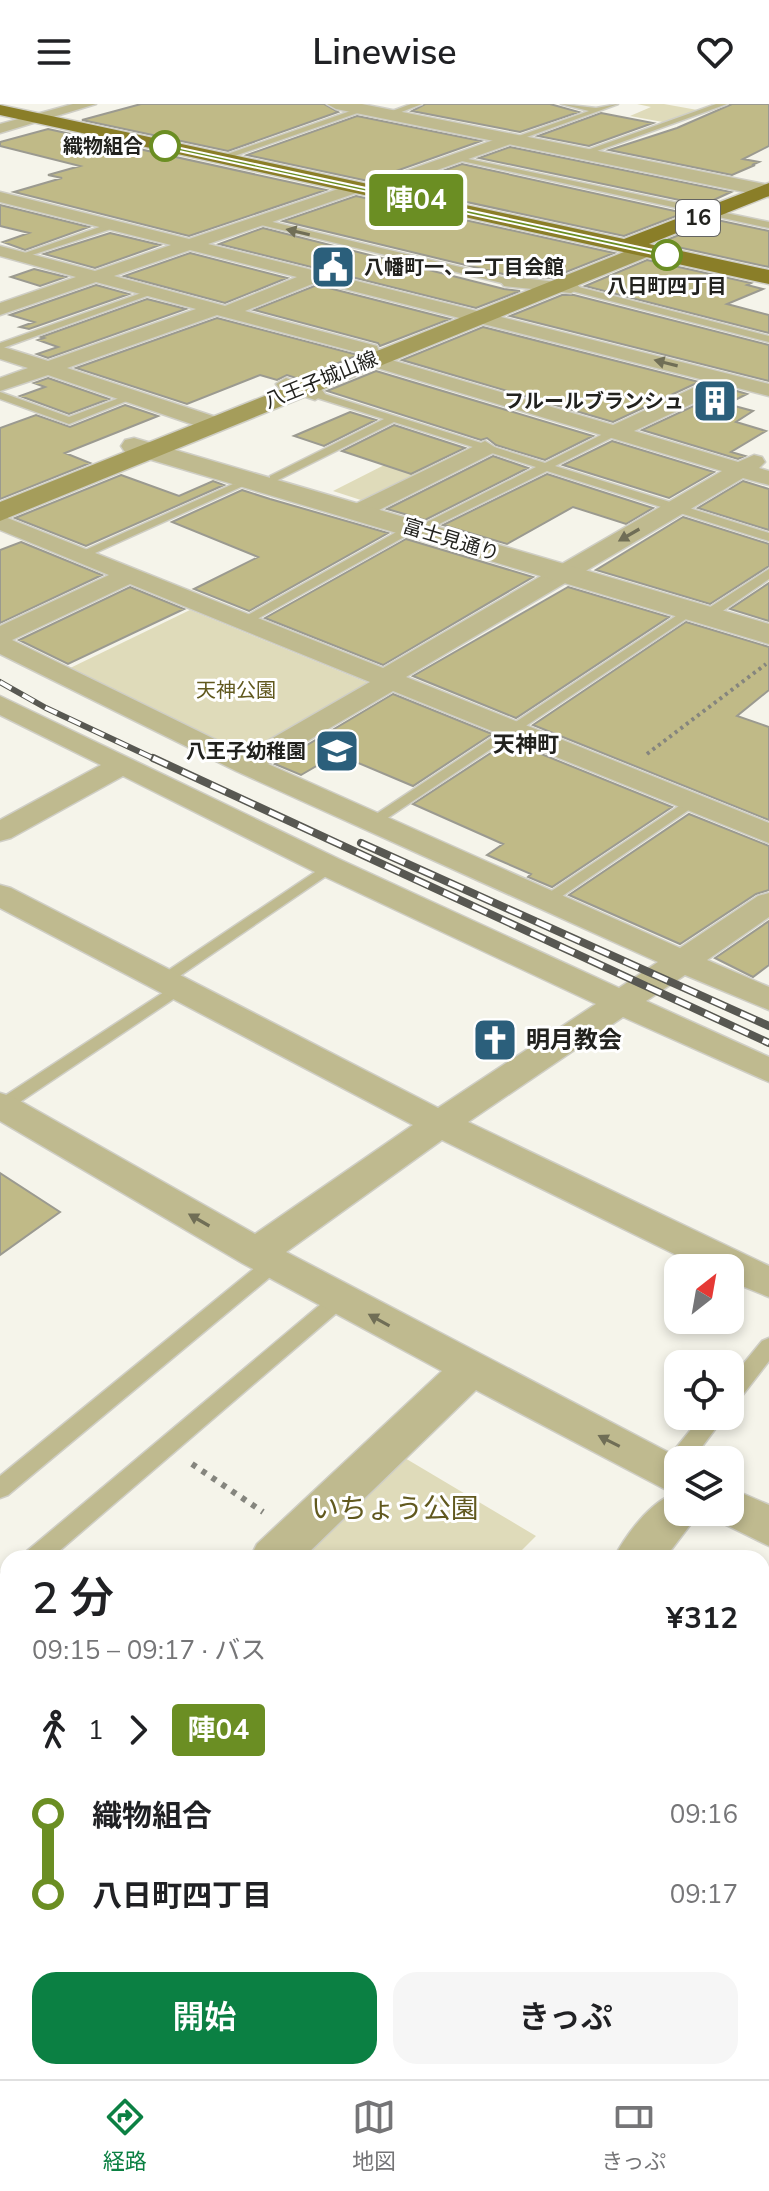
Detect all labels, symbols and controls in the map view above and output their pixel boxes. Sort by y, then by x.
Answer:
text: Linewise [312,28,457,77]
icon: menu [32,30,76,74]
icon: heart [693,30,737,74]
marker: 織物組合 [150,131,180,161]
place label: 織物組合 [63,133,143,160]
line badge: 陣04 [370,174,462,226]
text: 陣04 [385,181,447,219]
road number: 16 [676,200,720,236]
one-way arrow [286,225,311,237]
marker: 八日町四丁目 [652,240,682,270]
public building icon: 八幡町一、二丁目会館 [309,243,357,291]
place label: 八幡町一、二丁目会館 [364,254,564,281]
place label: 八日町四丁目 [607,273,727,300]
street label: 八王子城山線 [260,345,382,415]
one-way arrow [654,357,679,369]
building icon: フルールブランシュ [691,377,739,425]
place label: フルールブランシュ [504,388,684,415]
street label: 富士見通り [399,512,503,568]
one-way arrow [618,528,640,542]
park label: 天神公園 [196,677,276,704]
school or university icon: 八王子幼稚園 [313,727,361,775]
district label: 天神町 [493,730,559,760]
place label: 八王子幼稚園 [186,738,306,765]
church icon: 明月教会 [471,1016,519,1064]
place label: 明月教会 [526,1024,622,1056]
one-way arrow [188,1213,210,1227]
north arrow [664,1254,744,1334]
map controls [664,1254,744,1526]
one-way arrow [368,1313,390,1327]
button: locate [664,1350,744,1430]
one-way arrow [598,1435,620,1449]
button: layers [664,1446,744,1526]
park label: いちょう公園 [311,1490,479,1528]
text: 2 分 [32,1569,114,1629]
text: ¥312 [666,1598,738,1639]
text: 09:15 – 09:17 · バス [32,1633,266,1668]
icon: walk [32,1708,76,1752]
icon: forward [116,1708,160,1752]
text: 陣04 [188,1711,249,1749]
text: 1 [88,1713,104,1748]
text: 織物組合 [92,1796,212,1837]
text: 09:16 [670,1797,738,1832]
text: 八日町四丁目 [92,1876,272,1917]
text: 09:17 [670,1877,738,1912]
button: 開始 [32,1972,377,2064]
button: きっぷ [393,1972,738,2064]
tab: 経路 [103,2095,147,2177]
tab: 地図 [352,2095,396,2177]
tab: きっぷ [601,2095,666,2177]

